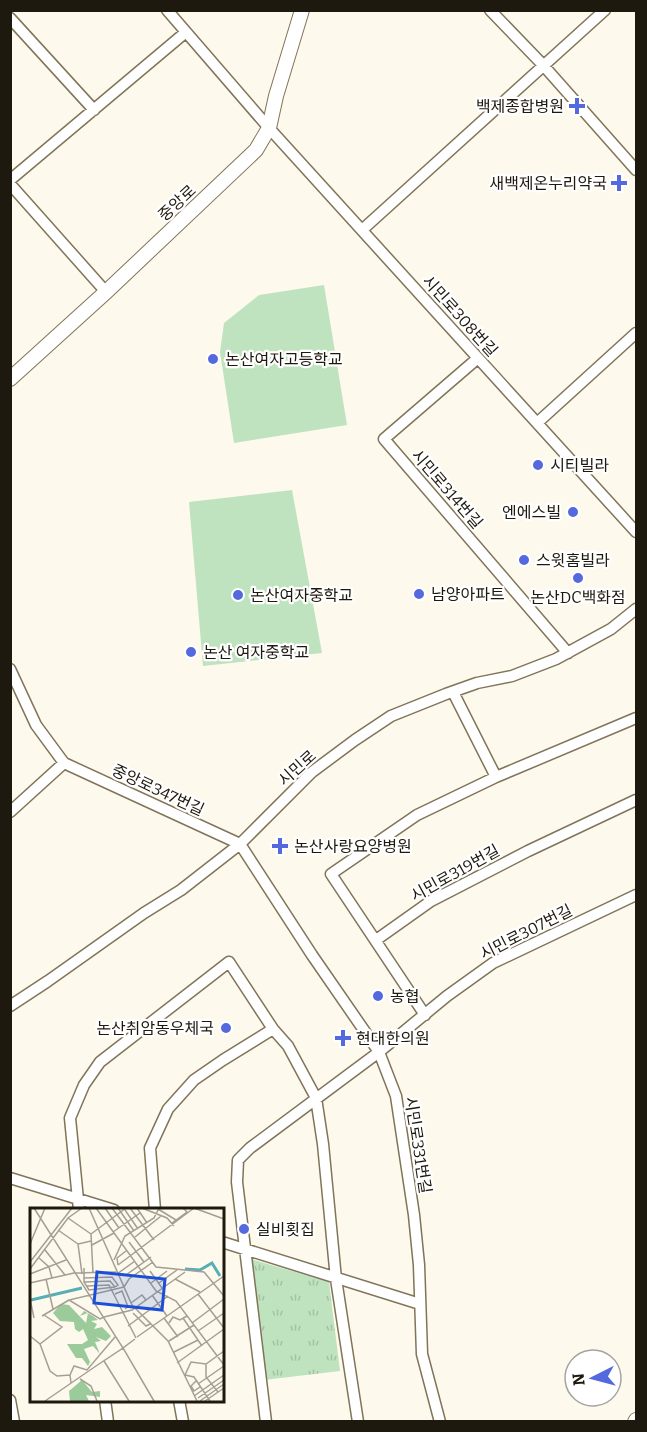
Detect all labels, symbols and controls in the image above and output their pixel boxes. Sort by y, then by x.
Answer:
place label: 백제종합병원 [476,97,564,116]
marker: 백제종합병원 [568,97,586,115]
place label: 새백제온누리약국 [489,174,607,193]
marker: 새백제온누리약국 [612,176,626,190]
street label: 중앙로 [154,181,200,225]
street label: 시민로308번길 [419,272,501,360]
place label: 논산여자고등학교 [225,350,343,369]
marker: 논산여자고등학교 [206,352,220,366]
street label: 시민로314번길 [407,446,487,532]
place label: 시티빌라 [550,456,609,475]
marker: 시티빌라 [531,458,545,472]
place label: 엔에스빌 [502,503,561,522]
marker: 엔에스빌 [566,505,580,519]
place label: 스윗홈빌라 [536,551,610,570]
marker: 스윗홈빌라 [517,553,531,567]
marker: 논산DC백화점 [571,571,585,585]
place label: 남양아파트 [431,585,505,604]
place label: 논산여자중학교 [250,586,353,605]
marker: 남양아파트 [412,587,426,601]
marker: 논산여자중학교 [231,588,245,602]
place label: 논산DC백화점 [530,588,626,607]
place label: 논산 여자중학교 [203,643,309,662]
marker: 논산 여자중학교 [184,645,198,659]
street label: 시민로 [274,746,320,790]
street label: 중앙로347번길 [109,760,207,820]
marker: 논산사랑요양병원 [271,837,289,855]
place label: 논산사랑요양병원 [294,837,412,856]
street label: 시민로319번길 [407,841,503,905]
street label: 시민로307번길 [477,901,575,963]
place label: 농협 [390,987,419,1006]
marker: 농협 [371,989,385,1003]
place label: 논산취암동우체국 [96,1019,214,1038]
marker: 논산취암동우체국 [219,1021,233,1035]
marker: 현대한의원 [334,1029,352,1047]
place label: 현대한의원 [356,1029,430,1048]
street label: 시민로331번길 [401,1095,435,1195]
inset map [30,1208,224,1402]
place label: 실비횟집 [256,1220,315,1239]
marker: 실비횟집 [237,1222,251,1236]
north arrow [563,1348,623,1408]
text: N [568,1372,589,1387]

